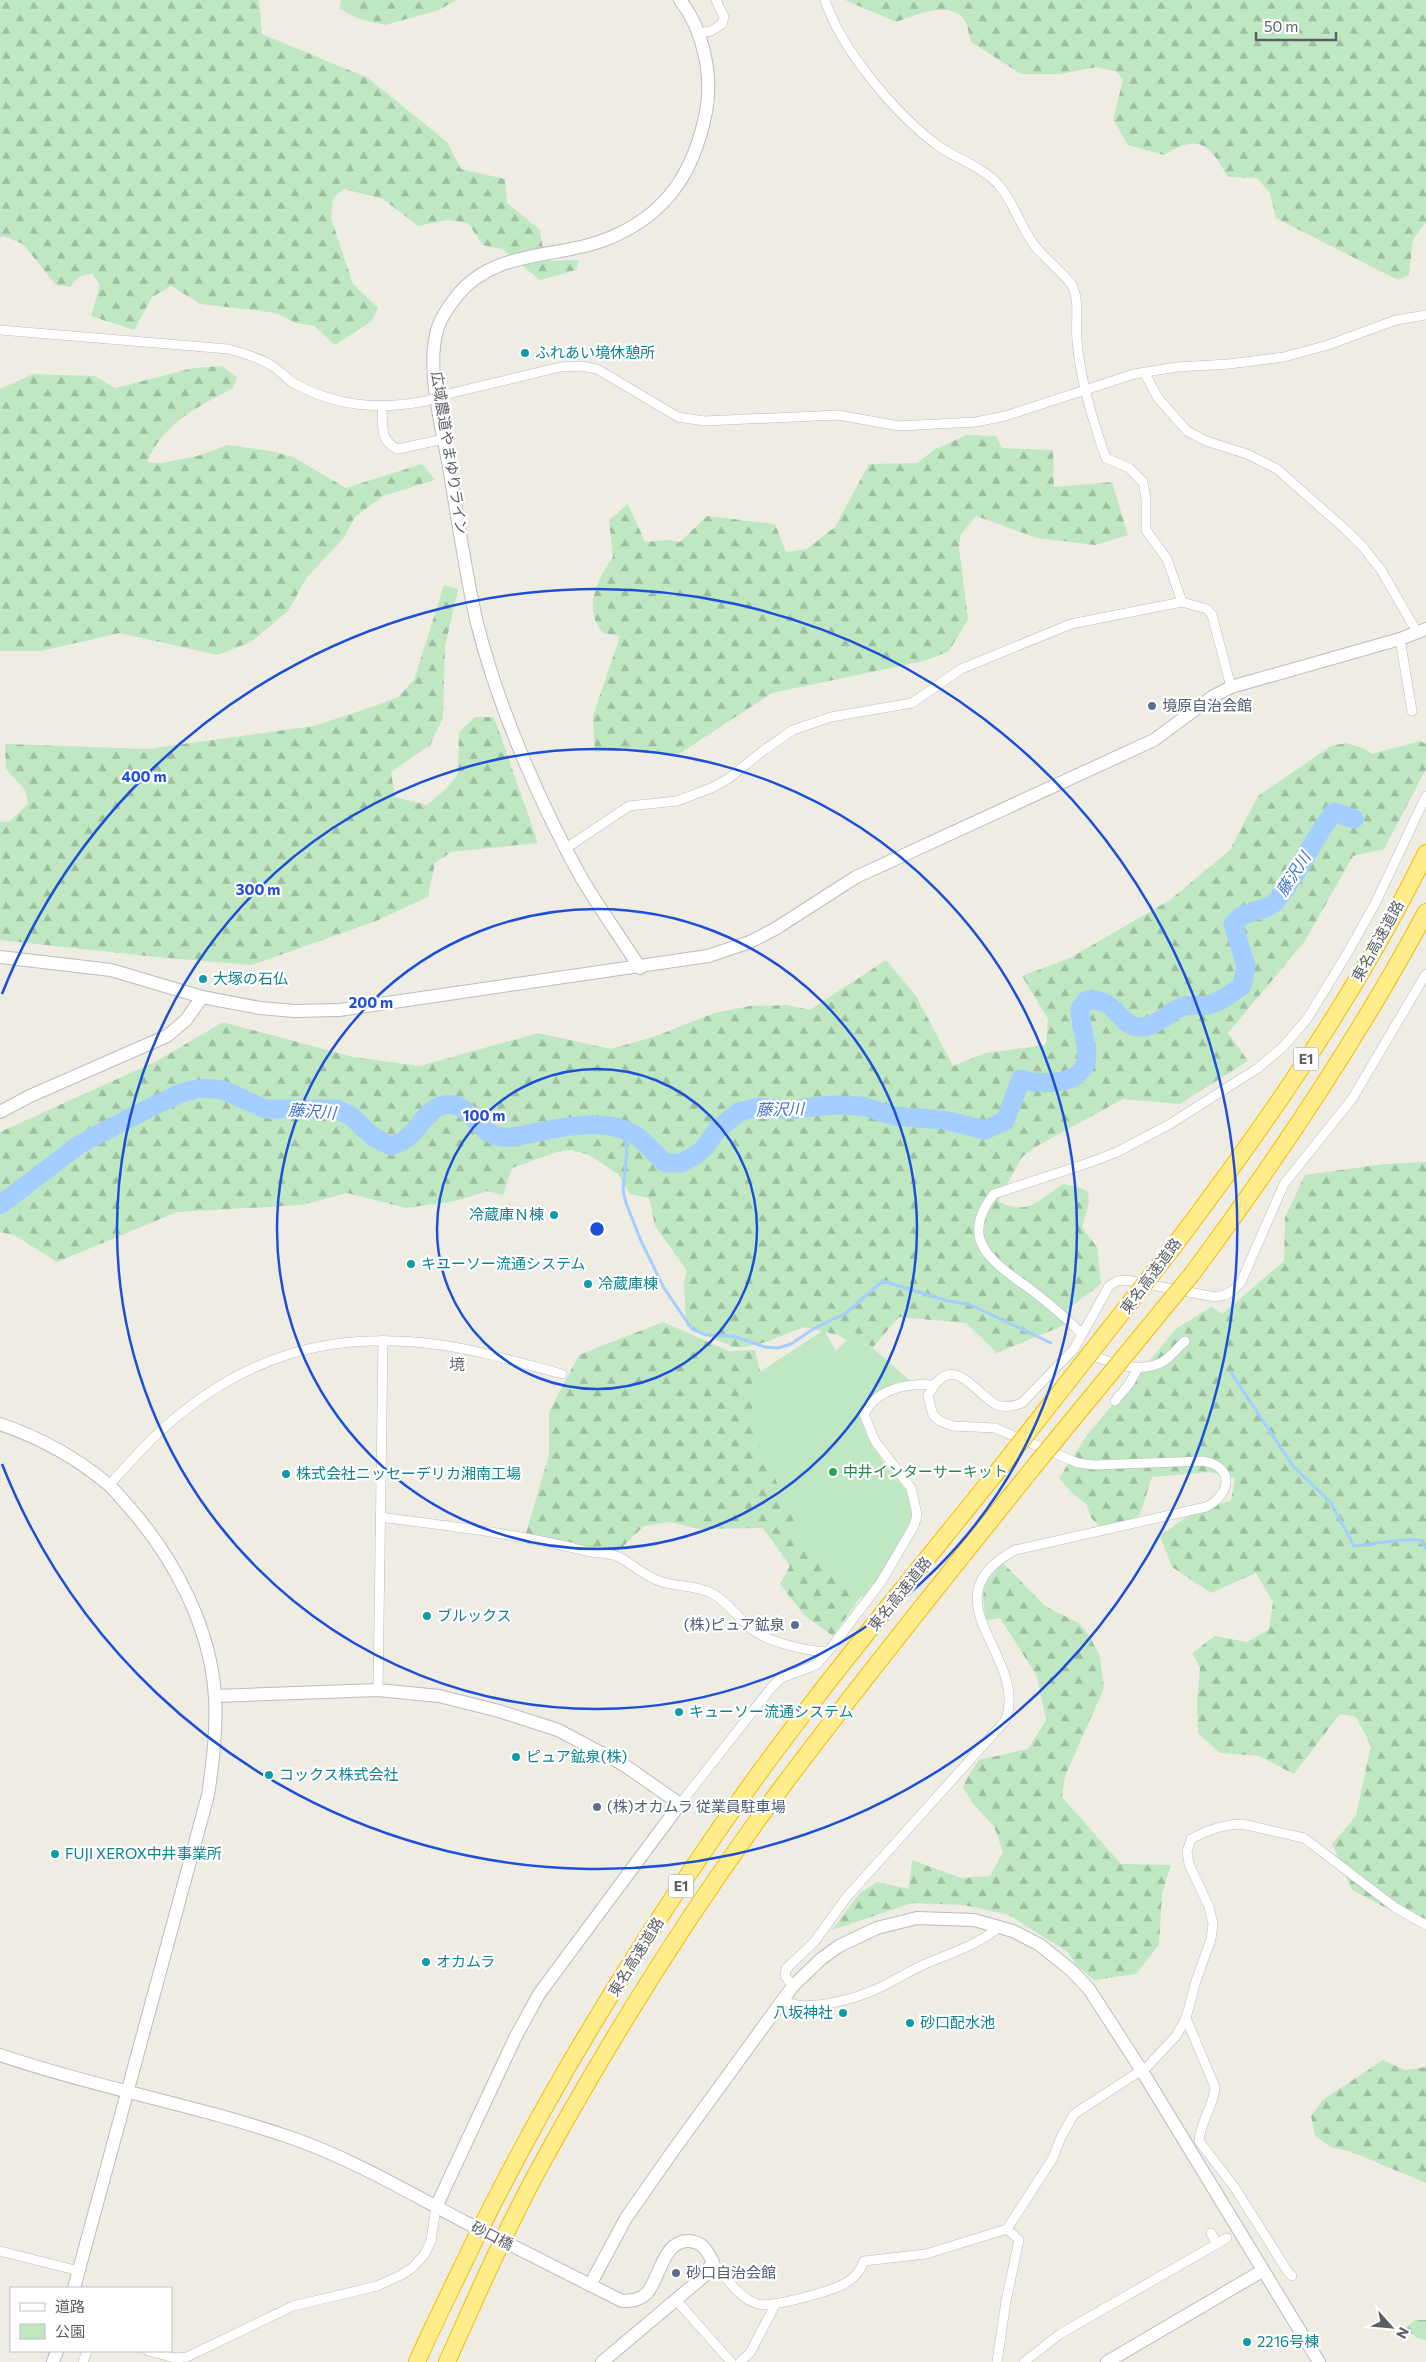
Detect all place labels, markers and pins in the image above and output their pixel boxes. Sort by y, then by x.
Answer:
place label: ふれあい境休憩所 [535,343,655,361]
marker: ふれあい境休憩所 [519,347,531,359]
place label: 境原自治会館 [1162,696,1252,714]
marker: 境原自治会館 [1146,700,1158,712]
place label: 大塚の石仏 [213,969,288,987]
marker: 大塚の石仏 [197,973,209,985]
place label: 冷蔵庫Ｎ棟 [469,1205,544,1223]
marker: 冷蔵庫Ｎ棟 [548,1209,560,1221]
centre of rings [588,1220,606,1238]
place label: キユーソー流通システム [421,1254,586,1272]
marker: キユーソー流通システム [405,1258,417,1270]
place label: 冷蔵庫棟 [598,1274,658,1292]
marker: 冷蔵庫棟 [582,1278,594,1290]
place label: 中井インターサーキット [843,1462,1008,1480]
place label: 株式会社ニッセーデリカ湘南工場 [296,1464,521,1482]
marker: 中井インターサーキット [827,1466,839,1478]
marker: 株式会社ニッセーデリカ湘南工場 [280,1468,292,1480]
place label: ブルックス [437,1606,512,1624]
marker: ブルックス [421,1610,433,1622]
place label: (株)ピュア鉱泉 [684,1615,785,1633]
marker: (株)ピュア鉱泉 [789,1619,801,1631]
place label: キューソー流通システム [689,1702,854,1720]
marker: キューソー流通システム [673,1706,685,1718]
place label: ピュア鉱泉(株) [526,1747,627,1765]
marker: ピュア鉱泉(株) [510,1751,522,1763]
place label: コックス株式会社 [279,1765,399,1783]
marker: コックス株式会社 [263,1769,275,1781]
place label: (株)オカムラ 従業員駐車場 [607,1797,786,1815]
marker: (株)オカムラ 従業員駐車場 [591,1801,603,1813]
place label: FUJI XEROX中井事業所 [65,1844,222,1862]
marker: FUJI XEROX中井事業所 [49,1848,61,1860]
place label: オカムラ [436,1952,495,1970]
marker: オカムラ [420,1956,432,1968]
place label: 八坂神社 [773,2003,833,2021]
marker: 八坂神社 [837,2007,849,2019]
place label: 砂口配水池 [920,2013,995,2031]
marker: 砂口配水池 [904,2017,916,2029]
place label: 砂口自治会館 [686,2263,776,2281]
marker: 砂口自治会館 [670,2267,682,2279]
place label: 2216号棟 [1257,2332,1319,2350]
marker: 2216号棟 [1241,2336,1253,2348]

